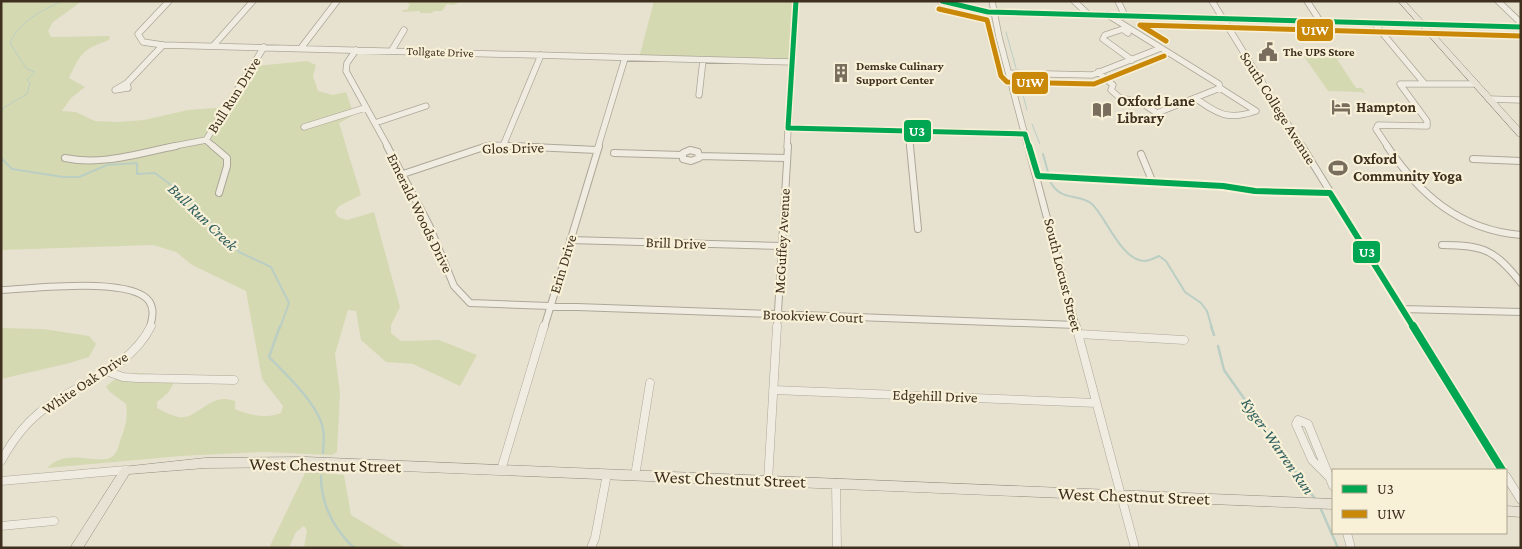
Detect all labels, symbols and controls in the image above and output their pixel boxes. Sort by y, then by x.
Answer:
line badge: U1W [1296,18,1334,42]
text: U1W [1301,22,1330,38]
public building icon: The UPS Store [1257,41,1279,63]
street label: Tollgate Drive [406,44,474,60]
place label: The UPS Store [1283,45,1355,59]
street label: South College Avenue [1236,49,1319,168]
street label: Bull Run Drive [204,54,264,136]
place label: Demske Culinary Support Center [856,59,944,87]
building icon: Demske Culinary Support Center [830,62,852,84]
line badge: U1W [1011,71,1049,95]
text: U1W [1016,74,1045,90]
place label: Oxford Lane Library [1117,93,1195,126]
hotel icon: Hampton [1330,96,1352,118]
library icon: Oxford Lane Library [1091,99,1113,121]
place label: Hampton [1356,99,1417,115]
line badge: U3 [903,119,932,143]
text: U3 [909,123,925,139]
street label: Glos Drive [482,139,545,157]
street label: Emerald Woods Drive [384,151,456,276]
place label: Oxford Community Yoga [1353,151,1463,184]
sports icon: Oxford Community Yoga [1327,157,1349,179]
water label: Bull Run Creek [165,180,242,255]
street label: McGuffey Avenue [771,188,794,294]
street label: South Locust Street [1041,217,1085,334]
street label: Erin Drive [546,232,580,295]
street label: Brill Drive [645,234,707,252]
line badge: U3 [1352,240,1381,264]
text: U3 [1359,244,1375,260]
street label: Brookview Court [762,306,865,326]
street label: White Oak Drive [39,348,131,417]
street label: Edgehill Drive [892,387,978,406]
water label: Kyger-Warren Run [1238,395,1318,498]
street label: West Chestnut Street [249,454,402,476]
street label: West Chestnut Street [654,466,807,492]
legend [1332,469,1507,534]
text: U3 [1377,481,1394,497]
street label: West Chestnut Street [1058,483,1211,509]
text: U1W [1377,506,1406,522]

